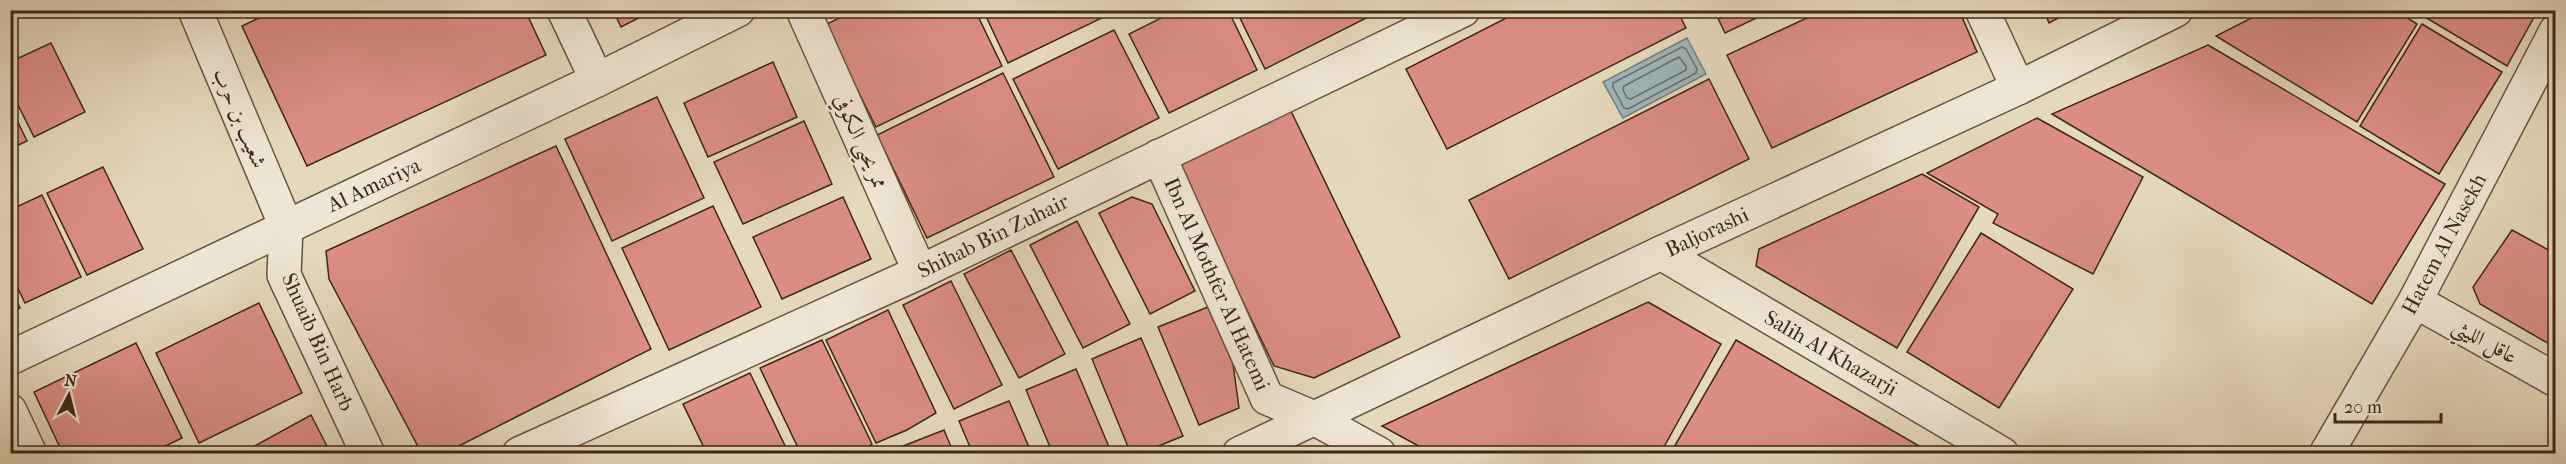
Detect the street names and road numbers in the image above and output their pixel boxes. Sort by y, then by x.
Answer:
street label: شعيب بن حرب [206,65,272,172]
street label: ممر يحيى الكوفي [824,90,893,195]
street label: Al Amariya [323,153,425,217]
street label: Hatem Al Nasekh [2397,169,2491,318]
street label: Ibn Al Mothfer Al Hatemi [1159,174,1275,394]
street label: Shihab Bin Zuhair [914,189,1072,283]
street label: Baljorashi [1661,202,1753,262]
street label: Shuaib Bin Harb [277,269,359,415]
street label: Salih Al Khazarji [1760,305,1902,401]
street label: عاقل الليثي [2445,313,2521,375]

